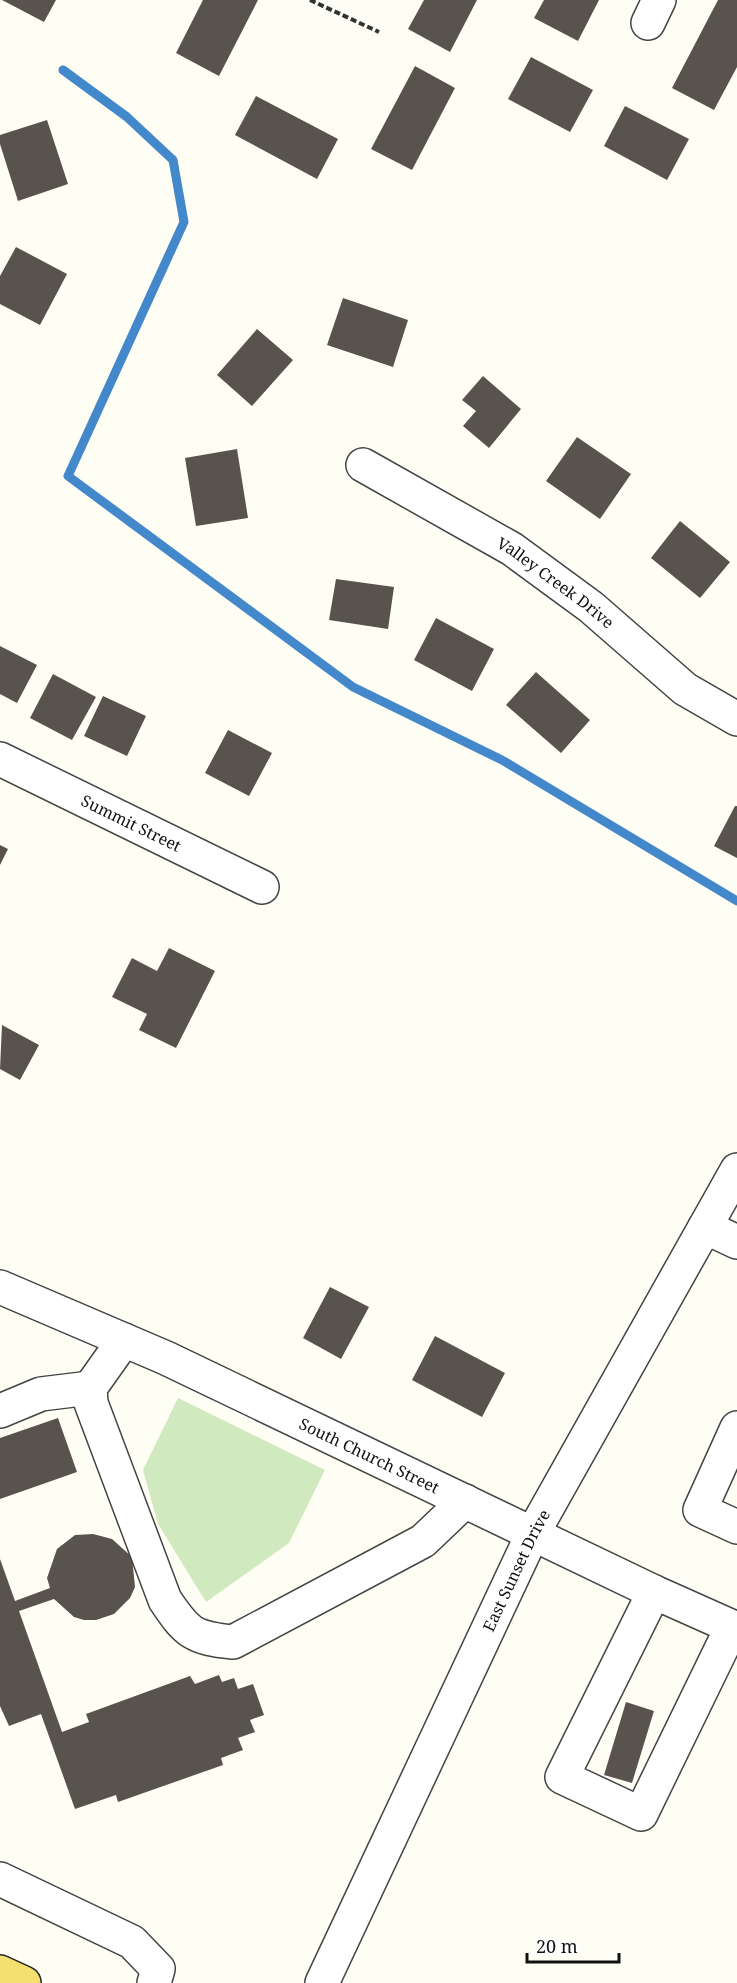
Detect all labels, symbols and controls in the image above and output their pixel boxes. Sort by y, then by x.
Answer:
street label: Valley Creek Drive [493,532,619,633]
street label: Summit Street [77,789,185,857]
street label: South Church Street [296,1413,443,1499]
street label: East Sunset Drive [477,1505,555,1635]
scale bar [527,1926,618,1964]
text: 20 m [536,1934,578,1958]

